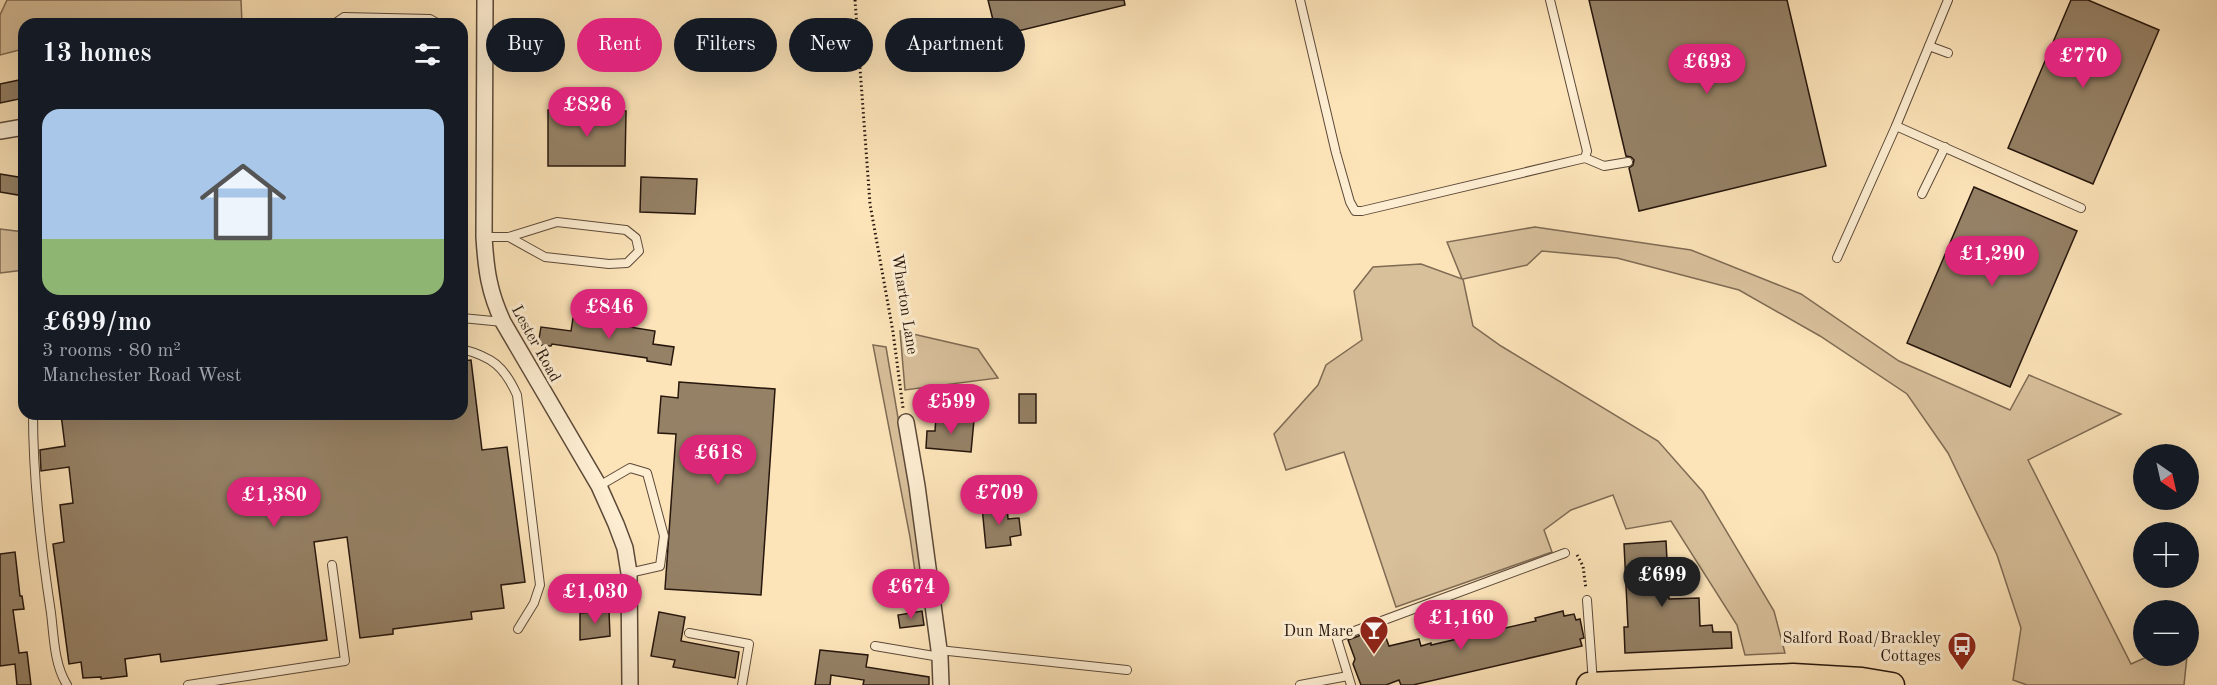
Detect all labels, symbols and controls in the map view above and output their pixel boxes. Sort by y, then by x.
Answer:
chip: Buy [486,18,565,72]
chip: Rent [577,18,662,72]
chip: Filters [674,18,777,72]
chip: New [789,18,873,72]
chip: Apartment [885,18,1025,72]
icon: filters [411,38,444,71]
pin: £770 [2047,38,2119,89]
text: 13 homes [42,41,151,67]
pin: £693 [1671,44,1743,95]
text: £770 [2058,47,2108,67]
text: £693 [1682,53,1732,73]
pin: £826 [551,87,623,138]
text: £826 [562,96,612,116]
icon: home [189,148,297,256]
pin: £1,290 [1943,236,2041,287]
text: £1,290 [1959,245,2025,265]
street label: Wharton Lane [888,253,920,356]
pin: £846 [573,289,645,340]
text: £846 [584,298,634,318]
street label: Lester Road [508,303,563,385]
text: £699/mo [42,310,152,336]
text: 3 rooms · 80 m² [42,341,181,361]
text: Manchester Road West [42,366,241,386]
pin: £599 [915,384,987,435]
text: £599 [926,393,976,413]
pin: £618 [682,435,754,486]
text: £618 [693,444,743,464]
north arrow [2133,444,2199,510]
map controls [2133,444,2199,666]
pin: £709 [963,475,1035,526]
pin: £1,380 [225,477,323,528]
text: £709 [974,484,1024,504]
text: £1,380 [241,486,307,506]
button: + [2133,522,2199,588]
pin: £699 [1626,557,1698,608]
text: £699 [1637,566,1687,586]
pin: £674 [875,569,947,620]
pin: £1,030 [546,574,644,625]
text: £674 [886,578,936,598]
text: £1,030 [562,583,628,603]
pin: £1,160 [1412,600,1510,651]
button: − [2133,600,2199,666]
text: £1,160 [1428,609,1494,629]
bar icon: Dun Mare [1358,614,1390,656]
place label: Dun Mare [1284,624,1353,640]
bus stop icon: Salford Road/Brackley Cottages [1946,630,1978,672]
place label: Salford Road/Brackley Cottages [1782,631,1942,665]

